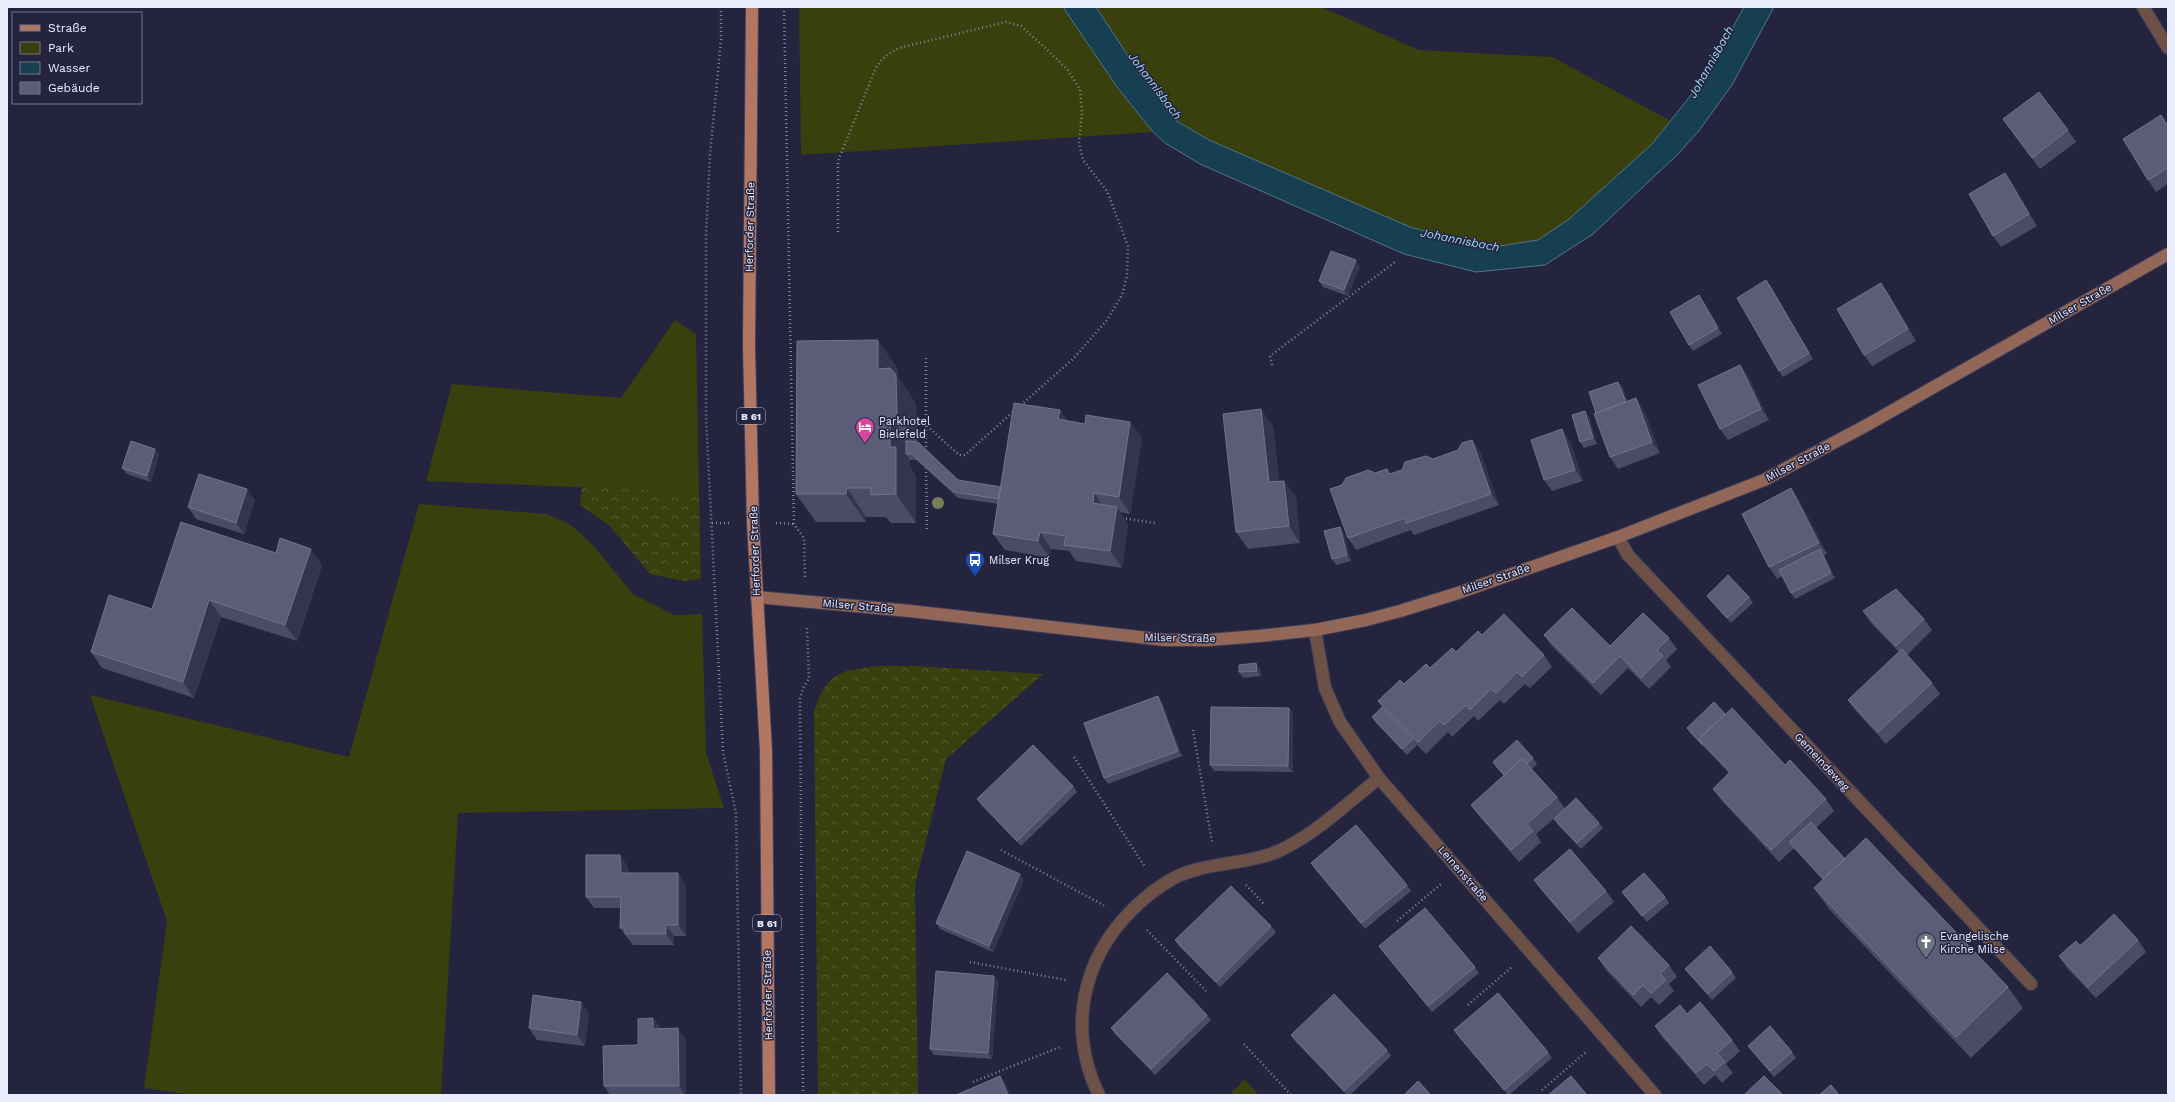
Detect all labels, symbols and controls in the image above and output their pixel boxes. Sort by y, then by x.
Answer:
legend [12,12,142,104]
text: Straße [48,21,87,35]
water label: Johannisbach [1685,24,1737,100]
text: Park [48,41,74,55]
water label: Johannisbach [1125,50,1185,122]
text: Wasser [48,61,90,75]
text: Gebäude [48,81,100,95]
street label: Herforder Straße [743,182,757,272]
water label: Johannisbach [1419,225,1501,255]
street label: Milser Straße [2046,281,2114,327]
road number: B 61 [737,408,765,424]
place label: Parkhotel Bielefeld [879,415,931,441]
hotel icon: Parkhotel Bielefeld [854,416,876,444]
street label: Milser Straße [1764,440,1832,484]
street label: Herforder Straße [747,506,763,596]
bus stop icon: Milser Krug [964,549,986,577]
place label: Milser Krug [989,554,1049,567]
street label: Milser Straße [1460,561,1532,597]
street label: Milser Straße [822,596,894,616]
street label: Milser Straße [1144,631,1216,645]
street label: Gemeindeweg [1792,730,1852,794]
street label: Leinenstraße [1435,843,1491,905]
road number: B 61 [753,915,781,931]
place label: Evangelische Kirche Milse [1940,930,2009,956]
church icon: Evangelische Kirche Milse [1915,931,1937,959]
street label: Herforder Straße [761,950,775,1040]

